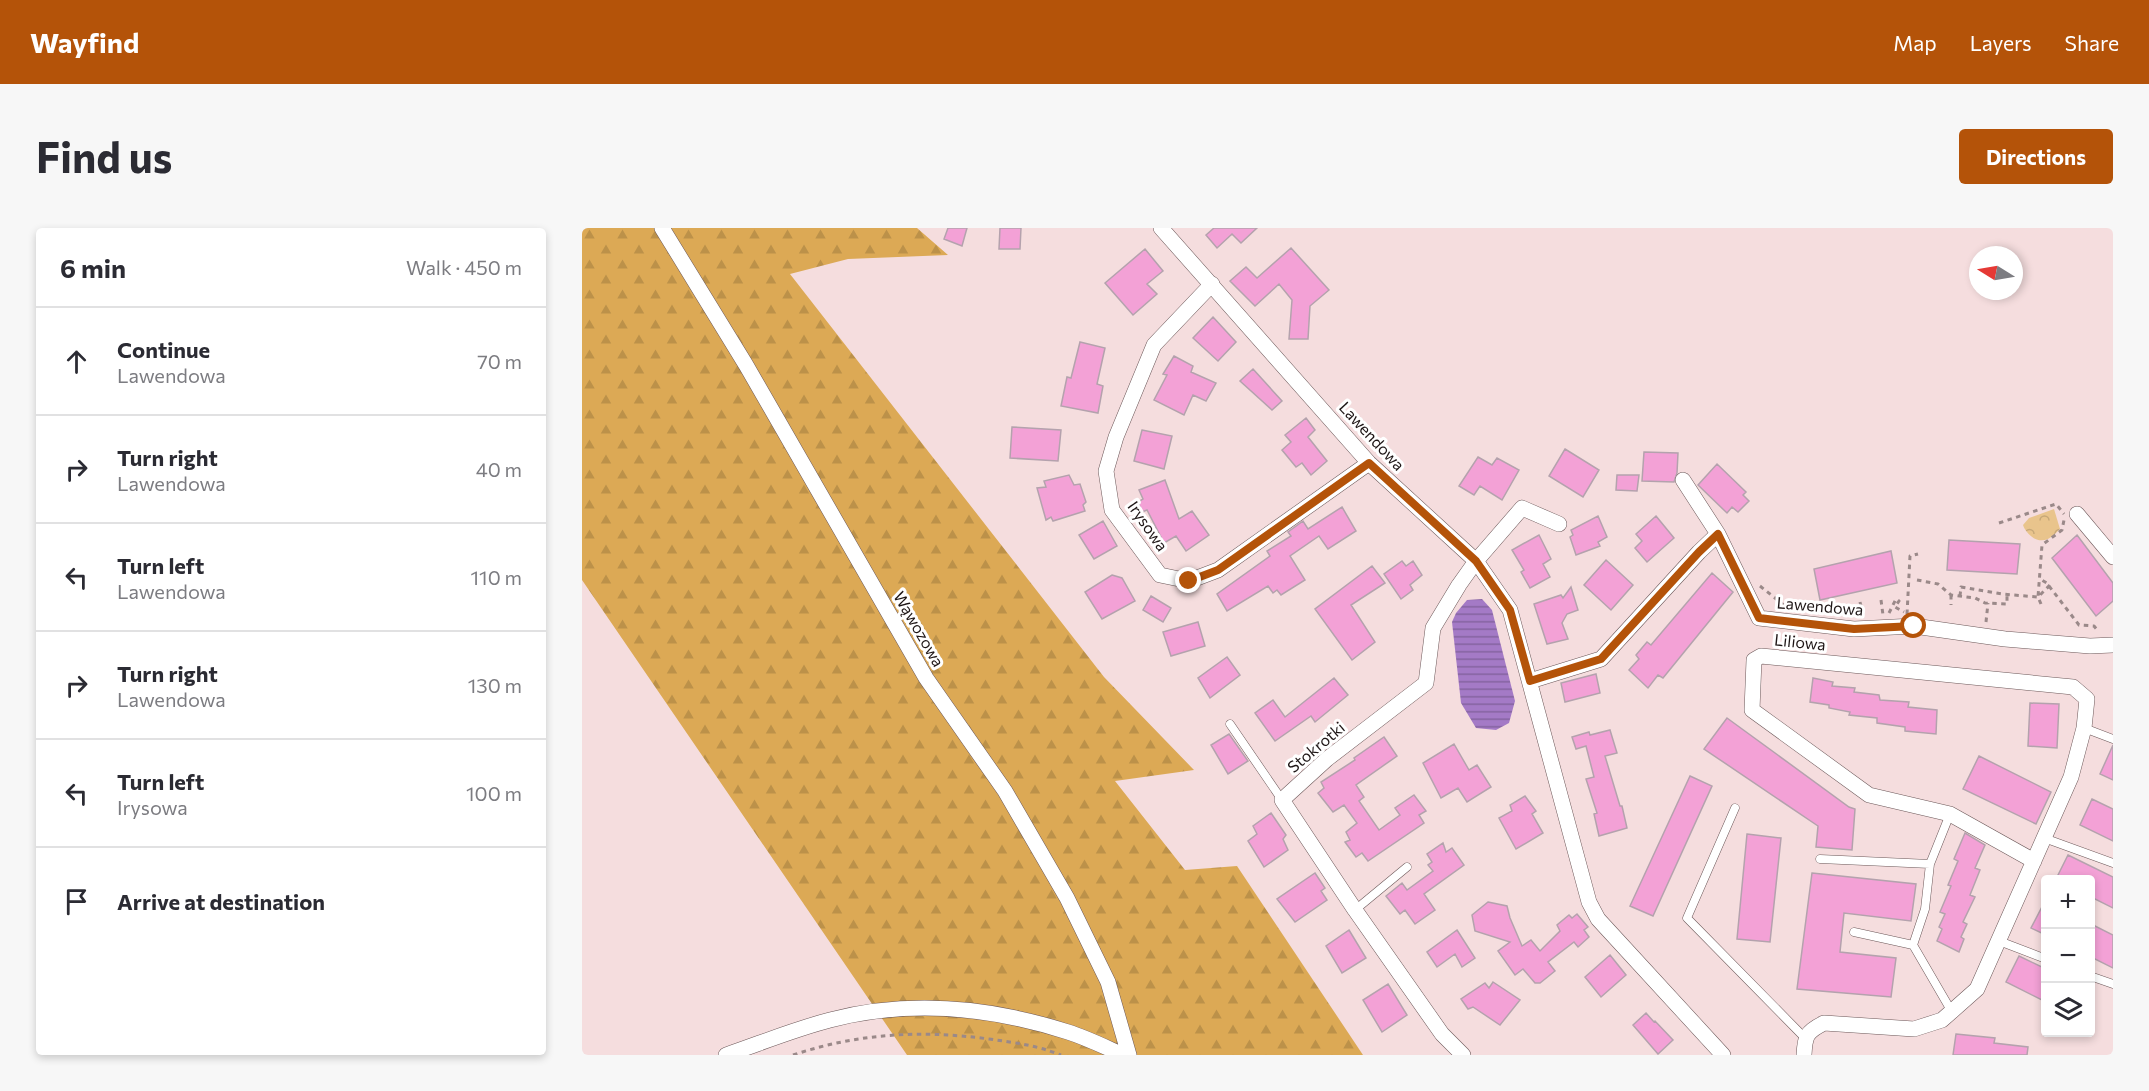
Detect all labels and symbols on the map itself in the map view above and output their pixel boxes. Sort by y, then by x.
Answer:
north arrow [1969,246,2023,300]
street label: Lawendowa [1336,397,1409,474]
street label: Irysowa [1124,497,1172,554]
route end [1175,567,1201,593]
street label: Wąwozowa [890,588,949,670]
street label: Lawendowa [1776,592,1864,619]
route start [1900,612,1926,638]
street label: Liliowa [1773,629,1827,654]
street label: Stokrotki [1283,717,1348,776]

